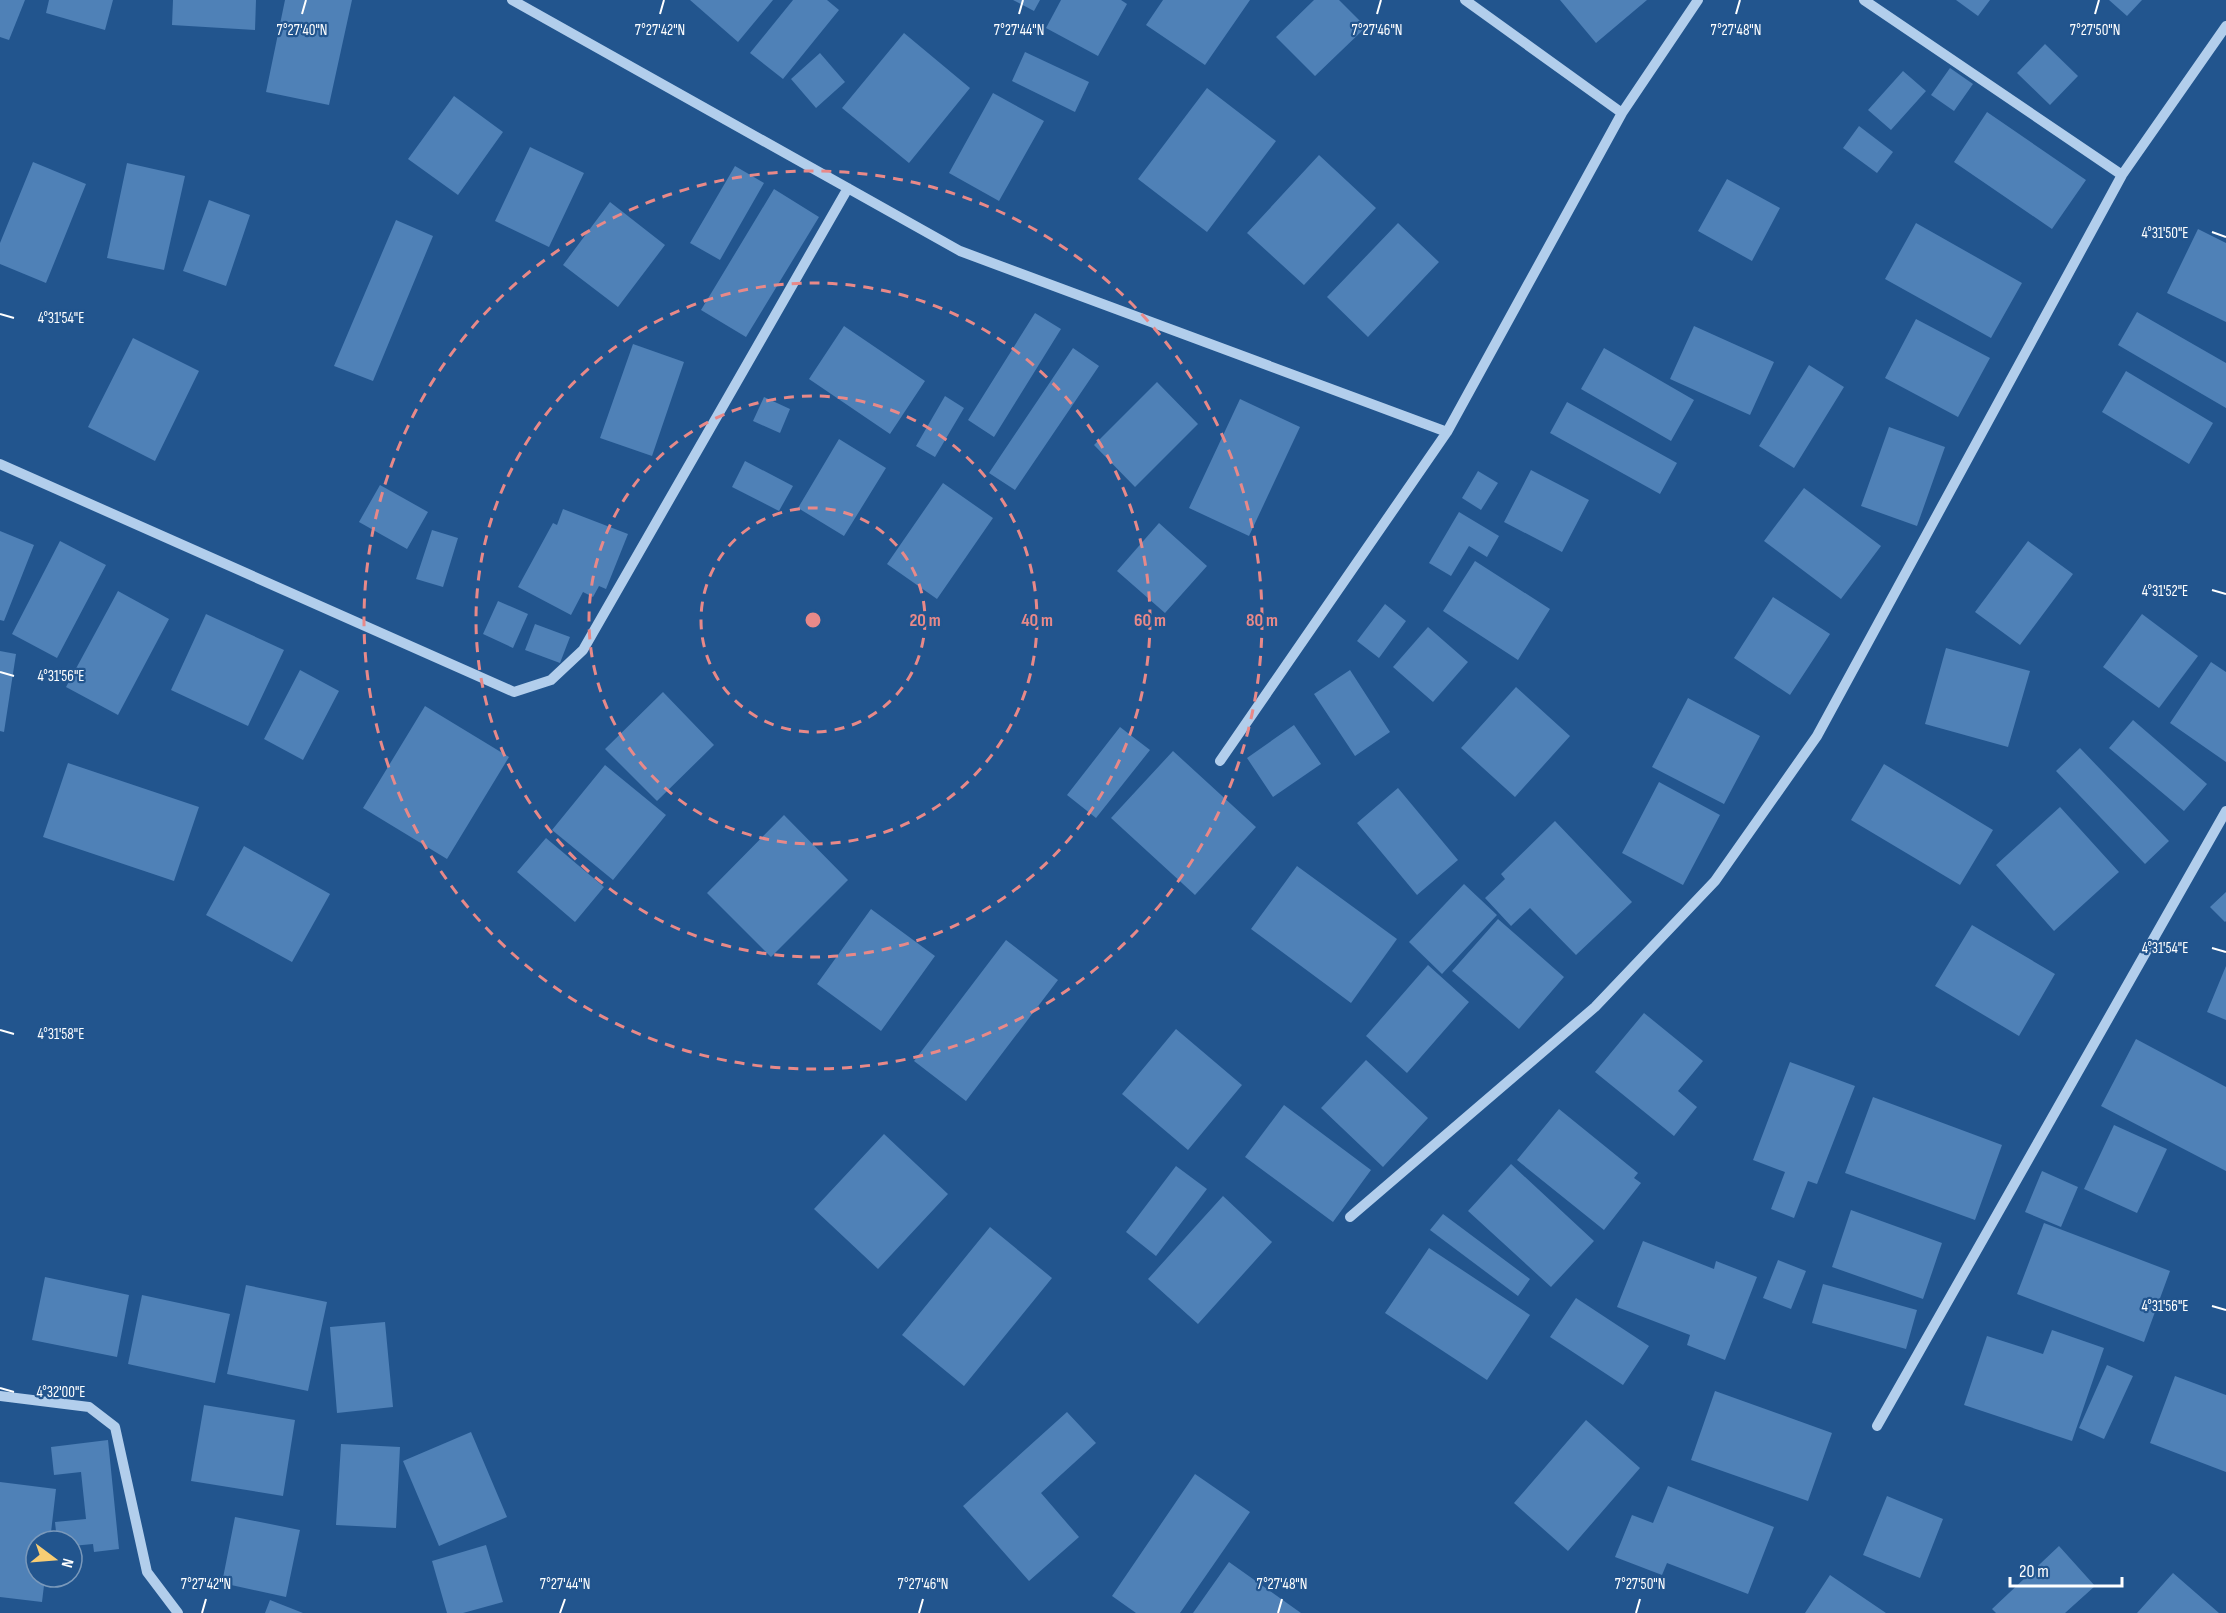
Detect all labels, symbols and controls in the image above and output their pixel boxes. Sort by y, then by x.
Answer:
text: 7°27'40"N [277,21,328,40]
text: 7°27'42"N [635,21,685,40]
text: 7°27'44"N [994,21,1044,40]
text: 7°27'46"N [1352,21,1402,40]
text: 7°27'48"N [1711,21,1761,40]
text: 7°27'50"N [2070,21,2120,40]
text: 4°31'50"E [2141,224,2189,243]
text: 4°31'54"E [38,309,84,328]
text: 4°31'52"E [2142,582,2188,601]
centre of rings [803,610,823,630]
text: 20 m [909,610,941,631]
text: 40 m [1021,610,1053,631]
text: 60 m [1134,610,1166,631]
text: 80 m [1246,610,1278,631]
text: 4°31'56"E [38,667,84,686]
text: 4°31'54"E [2142,939,2188,958]
text: 4°31'58"E [38,1025,84,1044]
text: 4°31'56"E [2142,1297,2188,1316]
text: 4°32'00"E [37,1383,85,1402]
north arrow [24,1529,84,1589]
scale bar [2010,1550,2122,1588]
text: N [57,1556,77,1569]
text: 20 m [2019,1561,2049,1582]
text: 7°27'42"N [181,1575,231,1594]
text: 7°27'44"N [540,1575,590,1594]
text: 7°27'46"N [898,1575,948,1594]
text: 7°27'48"N [1257,1575,1307,1594]
text: 7°27'50"N [1615,1575,1665,1594]

